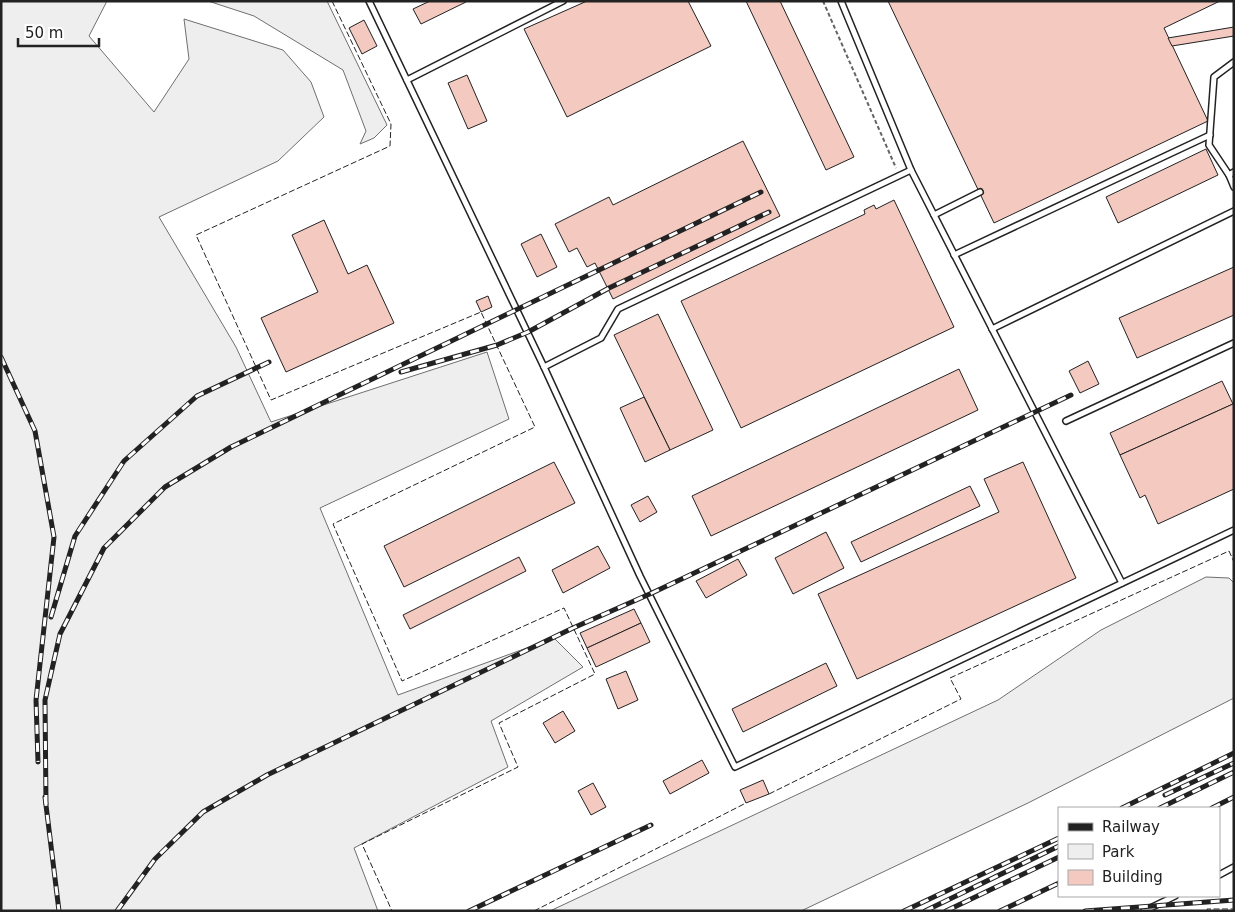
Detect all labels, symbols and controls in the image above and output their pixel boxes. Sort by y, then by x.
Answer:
scale bar [18,15,99,47]
text: 50 m [25,24,63,42]
legend [1058,807,1220,897]
text: Railway [1102,818,1160,836]
text: Park [1102,843,1135,861]
text: Building [1102,868,1163,886]

